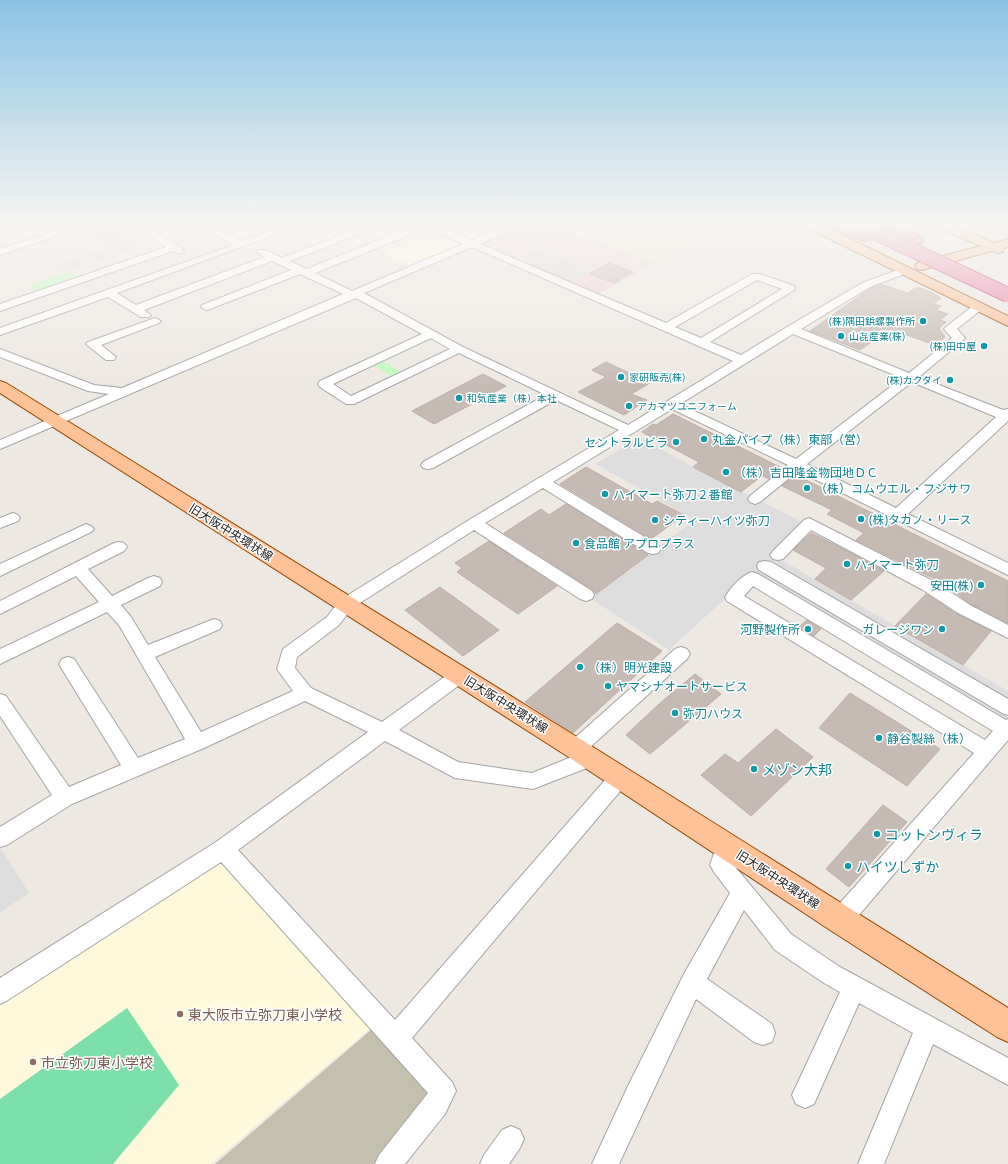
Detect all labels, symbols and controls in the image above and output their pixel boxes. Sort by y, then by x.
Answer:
place label: (株)隅田鋲螺製作所 [829,314,915,328]
marker: (株)隅田鋲螺製作所 [918,316,928,326]
place label: 山㐂産業(株) [849,329,905,343]
marker: 山㐂産業(株) [836,331,846,341]
place label: (株)田中屋 [930,339,976,353]
marker: (株)田中屋 [979,341,989,351]
place label: 家研販売(株) [629,370,685,384]
marker: 家研販売(株) [616,372,626,382]
place label: (株)カクダイ [887,373,942,387]
marker: (株)カクダイ [945,375,955,385]
place label: 和気産業（株）本社 [467,391,557,405]
marker: 和気産業（株）本社 [454,393,464,403]
place label: アカマツユニフォーム [637,399,737,413]
marker: アカマツユニフォーム [624,401,634,411]
place label: 丸金パイプ（株）東部（営） [712,431,868,448]
place label: セントラルビラ [584,434,668,451]
marker: 丸金パイプ（株）東部（営） [699,434,709,444]
marker: セントラルビラ [671,437,681,447]
place label: （株）吉田隆金物団地ＤＣ [734,464,878,481]
marker: （株）吉田隆金物団地ＤＣ [721,467,731,477]
place label: （株）コムウエル・フジサワ [815,480,971,497]
marker: （株）コムウエル・フジサワ [802,483,812,493]
place label: ハイマート弥刀２番館 [613,486,733,503]
marker: ハイマート弥刀２番館 [600,489,610,499]
street label: 旧大阪中央環状線 [186,499,276,565]
place label: (株)タカノ・リース [869,511,971,528]
place label: シティーハイツ弥刀 [663,512,770,529]
marker: (株)タカノ・リース [856,514,866,524]
marker: シティーハイツ弥刀 [650,515,660,525]
place label: 食品館 アプロプラス [584,535,695,552]
marker: 食品館 アプロプラス [571,538,581,548]
place label: ハイマート弥刀 [855,556,939,573]
marker: ハイマート弥刀 [842,559,852,569]
place label: 安田(株) [930,577,973,594]
marker: 安田(株) [976,580,986,590]
place label: 河野製作所 [740,621,800,638]
place label: ガレージワン [862,621,934,638]
marker: 河野製作所 [803,624,813,634]
marker: ガレージワン [937,624,947,634]
place label: （株）明光建設 [588,659,672,676]
marker: （株）明光建設 [575,662,585,672]
street label: 旧大阪中央環状線 [461,671,551,737]
place label: ヤマシナオートサービス [616,678,748,695]
marker: ヤマシナオートサービス [603,681,613,691]
place label: 弥刀ハウス [683,705,743,722]
marker: 弥刀ハウス [670,708,680,718]
place label: 静谷製絲（株） [887,730,971,747]
marker: 静谷製絲（株） [874,733,884,743]
place label: メゾン大邦 [762,760,832,779]
marker: メゾン大邦 [749,764,759,774]
place label: コットンヴィラ [885,825,983,844]
marker: コットンヴィラ [872,829,882,839]
street label: 旧大阪中央環状線 [733,846,823,912]
place label: ハイツしずか [856,857,939,876]
marker: ハイツしずか [843,861,853,871]
place label: 東大阪市立弥刀東小学校 [188,1005,342,1024]
marker: 東大阪市立弥刀東小学校 [175,1009,185,1019]
place label: 市立弥刀東小学校 [41,1053,153,1072]
marker: 市立弥刀東小学校 [28,1057,38,1067]

